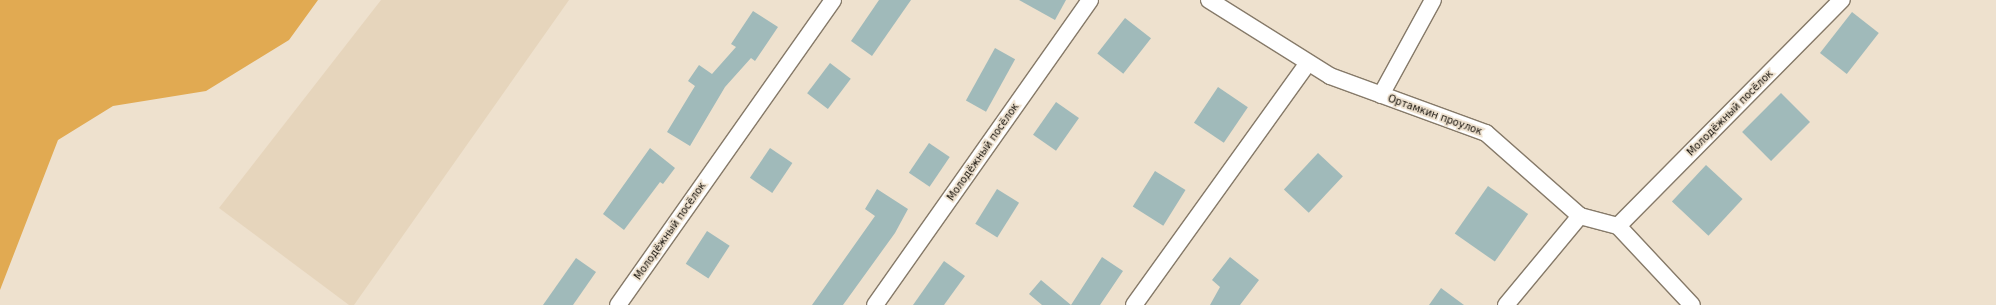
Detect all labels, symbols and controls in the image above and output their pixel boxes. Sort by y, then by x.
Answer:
street label: Молодёжный посёлок [1685,68,1775,158]
street label: Ортамкин проулок [1386,92,1484,138]
street label: Молодёжный посёлок [945,101,1021,203]
street label: Молодёжный посёлок [632,180,708,282]

